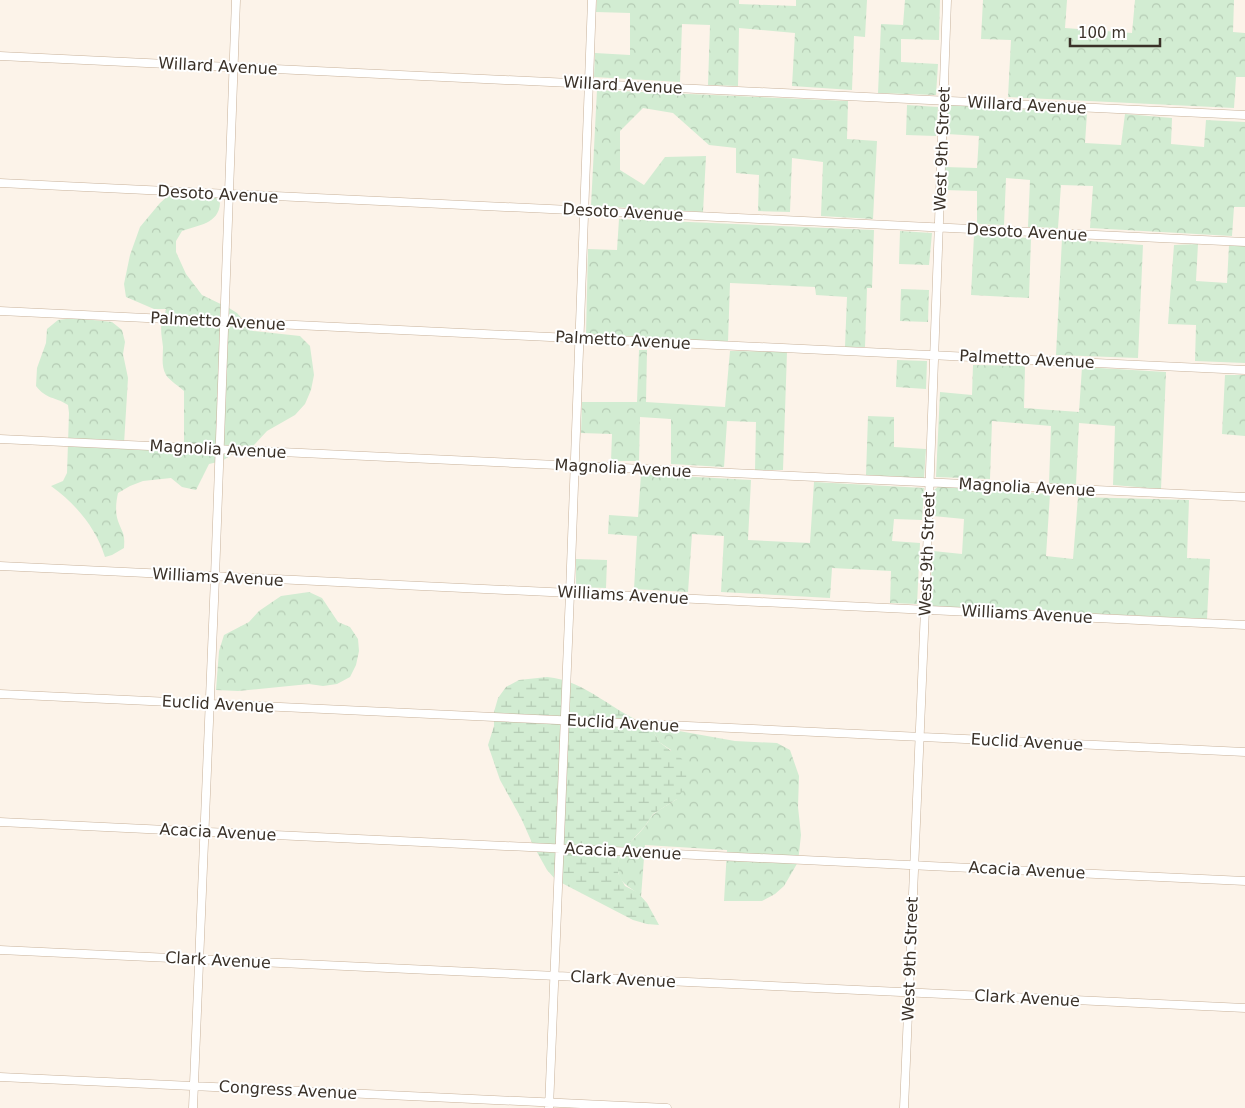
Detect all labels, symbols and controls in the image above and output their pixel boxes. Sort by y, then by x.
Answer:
scale bar [1070,15,1160,47]
text: 100 m [1078,24,1126,42]
street label: Willard Avenue [158,53,278,79]
street label: Willard Avenue [563,72,683,98]
street label: West 9th Street [930,86,954,212]
street label: Willard Avenue [967,92,1087,118]
street label: Desoto Avenue [157,181,279,207]
street label: Desoto Avenue [562,199,684,225]
street label: Desoto Avenue [966,219,1088,245]
street label: Palmetto Avenue [150,308,286,334]
street label: Palmetto Avenue [555,327,691,353]
street label: Palmetto Avenue [959,346,1095,372]
street label: Magnolia Avenue [149,436,287,462]
street label: Magnolia Avenue [554,455,692,481]
street label: Magnolia Avenue [958,474,1096,500]
street label: West 9th Street [915,491,939,617]
street label: Williams Avenue [152,564,284,590]
street label: Williams Avenue [557,582,689,608]
street label: Williams Avenue [961,601,1093,627]
street label: Euclid Avenue [161,692,275,716]
street label: Euclid Avenue [566,711,680,735]
street label: Euclid Avenue [970,730,1084,754]
street label: Acacia Avenue [159,819,277,845]
street label: Acacia Avenue [564,838,682,864]
street label: Acacia Avenue [968,857,1086,883]
street label: West 9th Street [898,896,922,1022]
street label: Clark Avenue [165,948,271,972]
street label: Clark Avenue [570,967,676,991]
street label: Clark Avenue [974,986,1080,1010]
street label: Congress Avenue [218,1077,358,1103]

